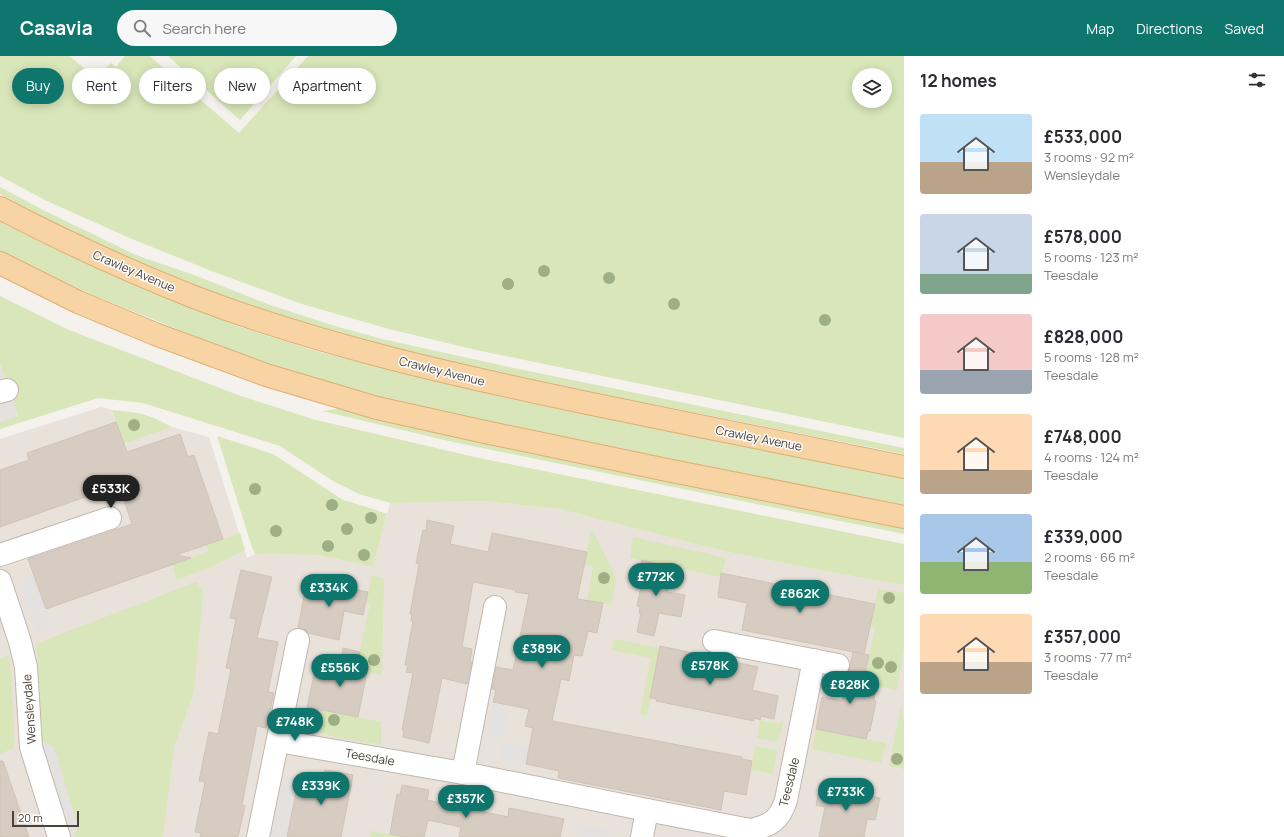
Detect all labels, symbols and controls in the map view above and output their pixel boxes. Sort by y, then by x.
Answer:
search box [117,10,397,46]
text: Casavia [20,15,93,41]
icon: search [131,17,153,39]
text: Search here [163,18,246,39]
text: Map [1086,19,1114,38]
text: Directions [1136,19,1203,38]
text: Saved [1225,19,1264,38]
chip: Buy [12,68,64,104]
chip: Rent [72,68,131,104]
chip: Filters [139,68,206,104]
chip: New [214,68,270,104]
chip: Apartment [278,68,376,104]
map controls [852,68,892,108]
button: layers [852,68,892,108]
text: 12 homes [920,69,997,92]
icon: filters [1246,69,1268,91]
text: £533,000 [1044,125,1122,148]
icon: home [952,130,1000,178]
text: 3 rooms · 92 m² [1044,148,1134,166]
text: Wensleydale [1044,166,1120,184]
text: £578,000 [1044,225,1122,248]
icon: home [952,230,1000,278]
street label: Crawley Avenue [90,246,178,296]
text: 5 rooms · 123 m² [1044,248,1139,266]
text: Teesdale [1044,266,1098,284]
text: £828,000 [1044,325,1123,348]
icon: home [952,330,1000,378]
text: 5 rooms · 128 m² [1044,348,1139,366]
street label: Crawley Avenue [397,352,487,390]
text: Teesdale [1044,366,1098,384]
street label: Crawley Avenue [714,421,804,455]
text: £748,000 [1044,425,1122,448]
icon: home [952,430,1000,478]
text: 4 rooms · 124 m² [1044,448,1139,466]
text: Teesdale [1044,466,1098,484]
pin: £533K [83,475,139,509]
text: £533K [92,479,130,497]
text: £339,000 [1044,525,1123,548]
icon: home [952,530,1000,578]
text: 2 rooms · 66 m² [1044,548,1135,566]
pin: £772K [628,563,684,597]
text: Teesdale [1044,566,1098,584]
text: £772K [637,567,675,585]
pin: £334K [301,574,357,608]
text: £334K [310,578,348,596]
pin: £862K [772,580,828,614]
text: £862K [780,584,820,602]
text: £357,000 [1044,625,1121,648]
icon: home [952,630,1000,678]
pin: £389K [514,635,570,669]
text: £389K [522,639,562,657]
text: 3 rooms · 77 m² [1044,648,1132,666]
pin: £578K [682,652,738,686]
pin: £556K [312,654,368,688]
text: £578K [691,656,729,674]
text: £556K [320,658,360,676]
text: Teesdale [1044,666,1098,684]
pin: £828K [822,671,878,705]
street label: Wensleydale [18,673,40,745]
text: £828K [830,675,870,693]
pin: £748K [267,708,323,742]
text: £748K [276,712,314,730]
street label: Teesdale [344,744,396,770]
street label: Teesdale [775,756,803,808]
pin: £339K [293,772,349,806]
text: £339K [301,776,341,794]
pin: £733K [818,778,874,812]
text: £733K [827,782,865,800]
pin: £357K [438,785,494,819]
text: £357K [447,789,485,807]
scale bar [12,809,79,828]
text: 20 m [18,810,43,825]

